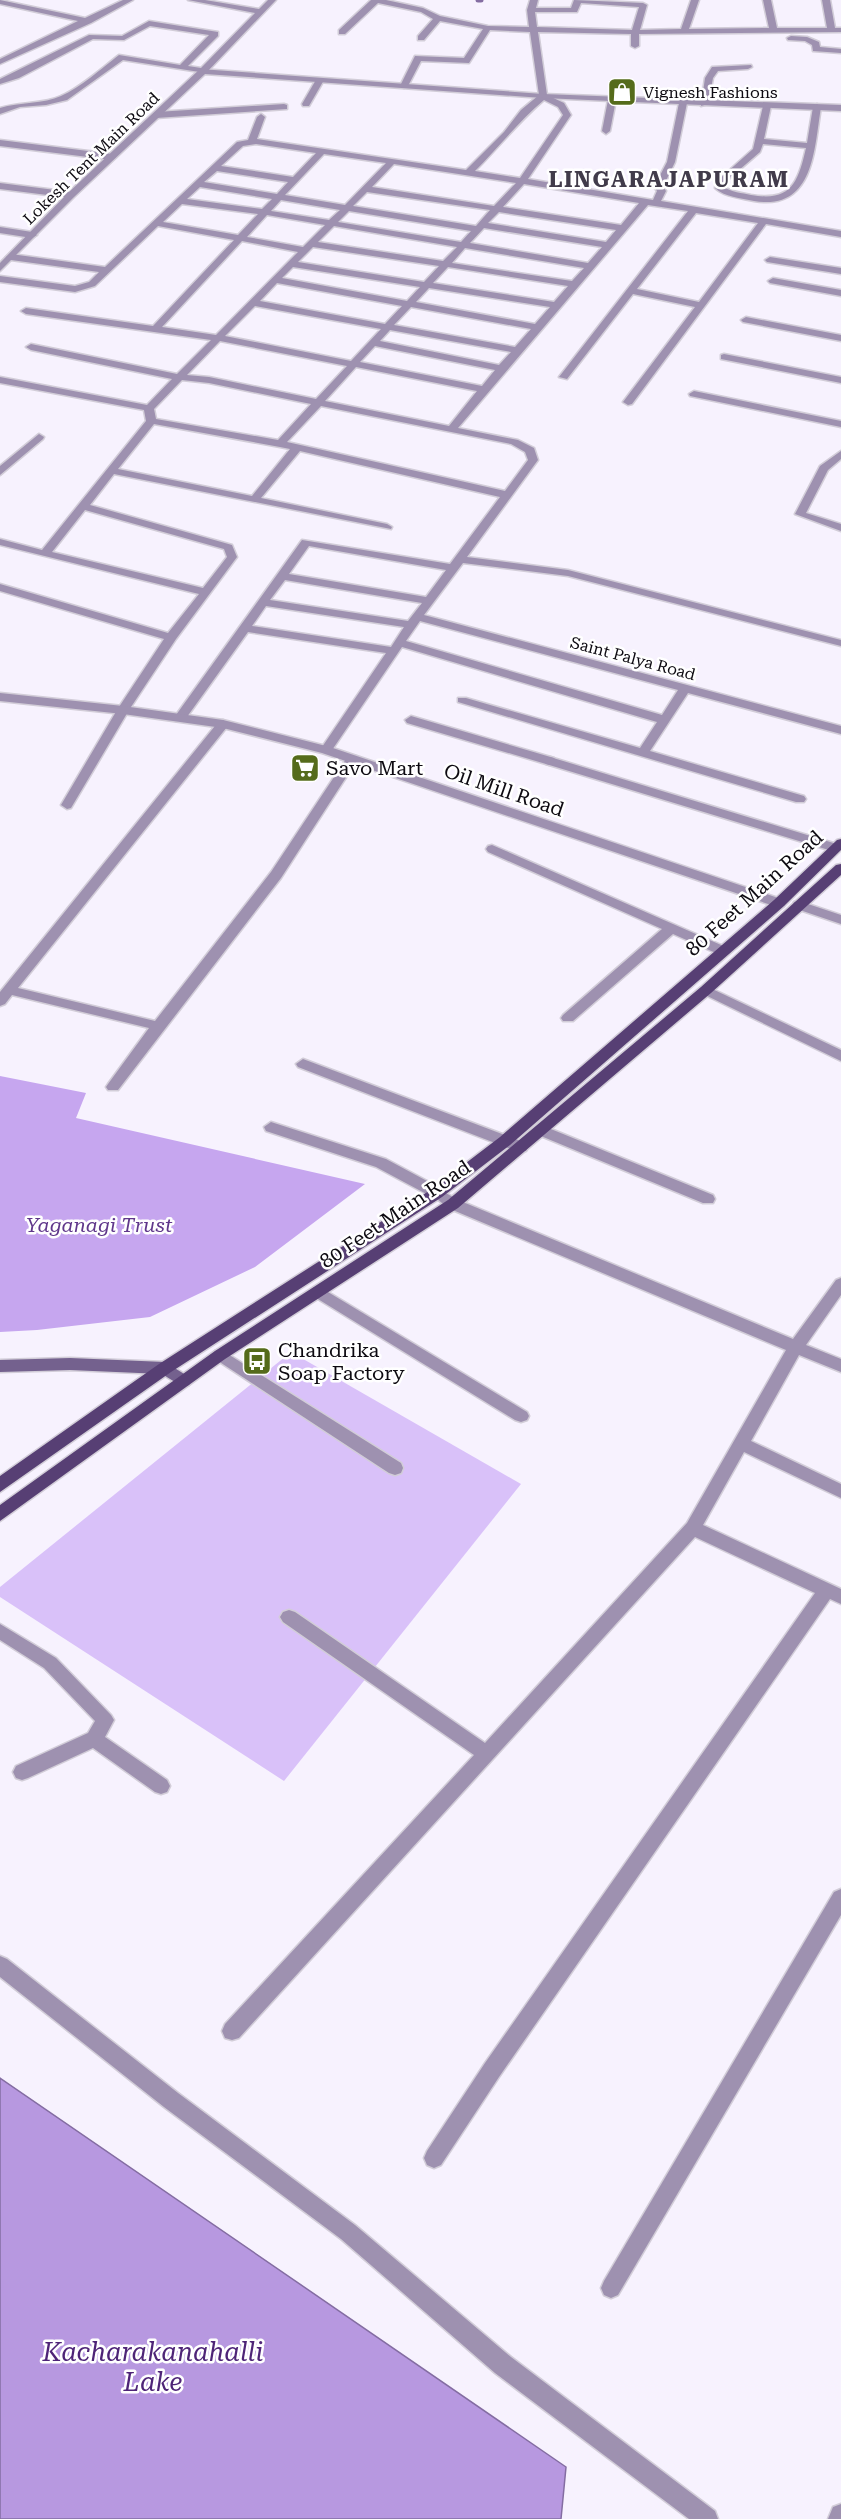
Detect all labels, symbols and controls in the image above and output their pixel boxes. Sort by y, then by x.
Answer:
shop icon: Vignesh Fashions [606,76,638,108]
place label: Vignesh Fashions [643,83,778,102]
street label: Lokesh Tent Main Road [19,88,163,228]
district label: LINGARAJAPURAM [548,167,790,192]
street label: Saint Palya Road [568,633,698,684]
supermarket icon: Savo Mart [289,752,321,784]
place label: Savo Mart [326,756,424,780]
street label: Oil Mill Road [441,758,567,822]
street label: 80 Feet Main Road [680,825,828,961]
street label: 80 Feet Main Road [315,1155,475,1273]
park label: Yaganagi Trust [26,1213,173,1237]
place label: Chandrika Soap Factory [278,1338,405,1385]
bus stop icon: Chandrika Soap Factory [241,1345,273,1377]
water label: Kacharakanahalli Lake [42,2337,263,2397]

